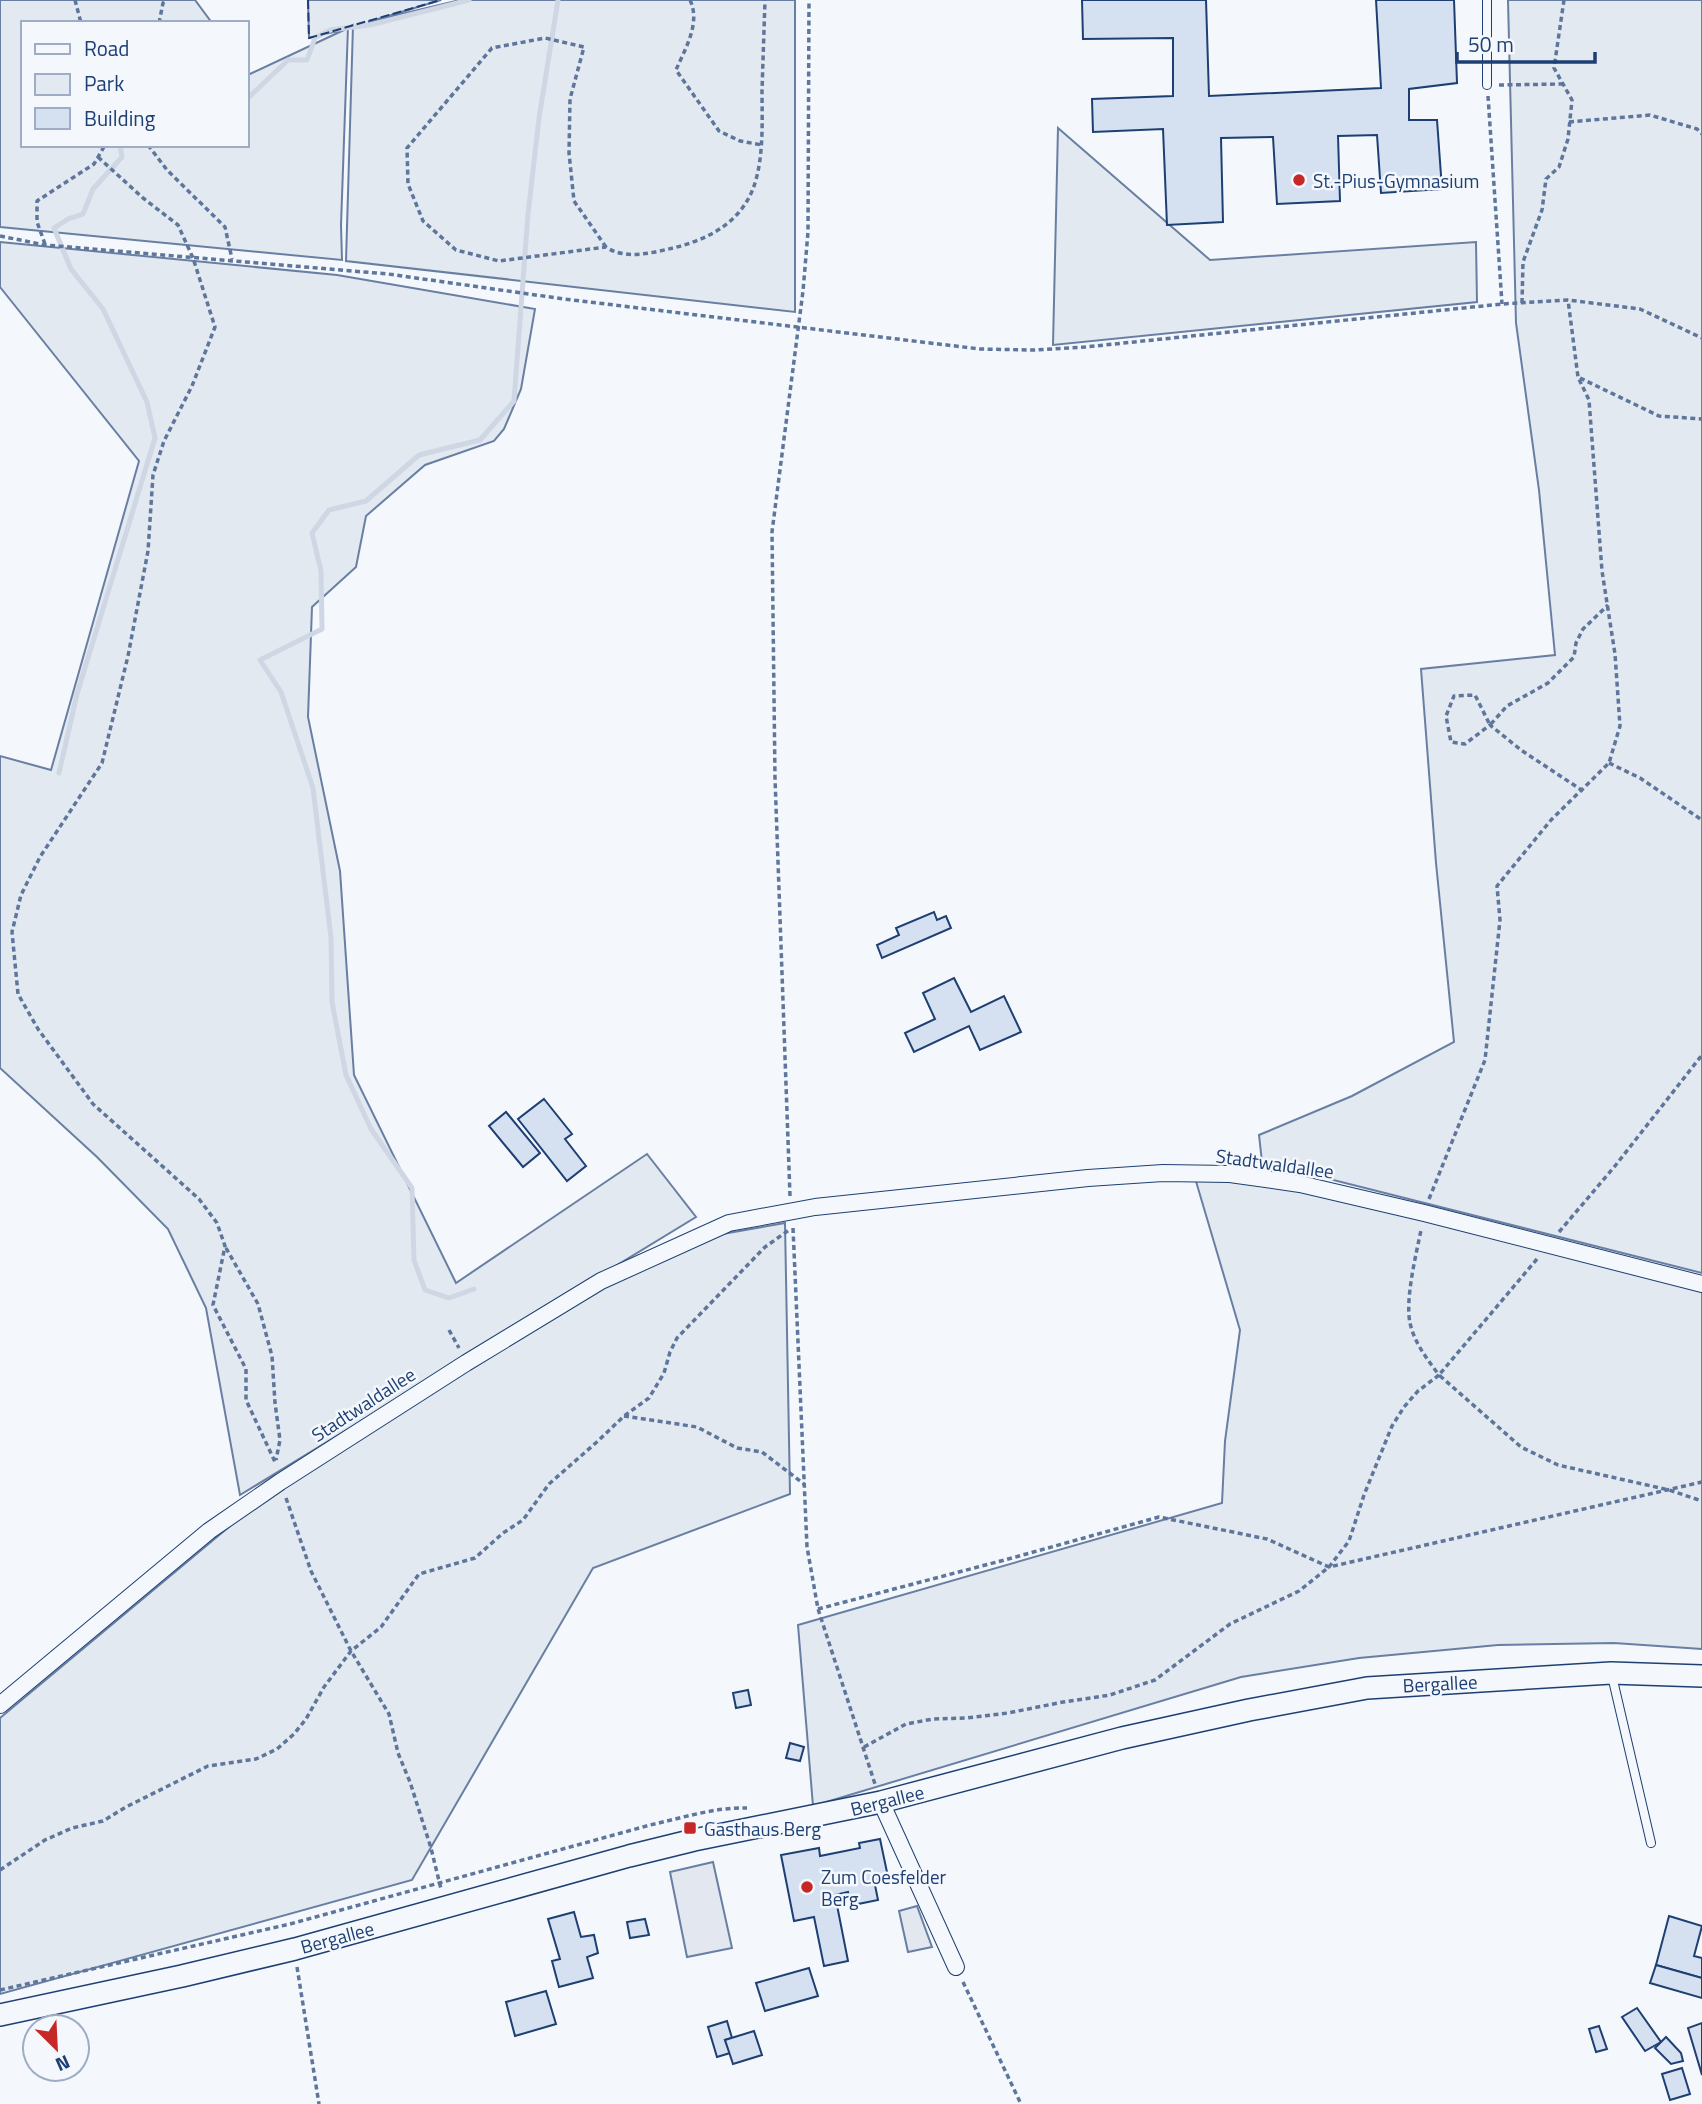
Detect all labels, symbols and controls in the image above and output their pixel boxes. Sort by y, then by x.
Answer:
legend [21,21,248,147]
scale bar [1457,21,1595,65]
text: 50 m [1468,28,1514,60]
text: Road [84,32,129,64]
text: Park [84,67,124,99]
text: Building [84,102,156,134]
place label: St.-Pius-Gymnasium [1313,166,1479,195]
marker: St.-Pius-Gymnasium [1291,172,1307,188]
street label: Stadtwaldallee [1214,1140,1336,1186]
street label: Stadtwaldallee [305,1359,421,1449]
street label: Bergallee [1402,1667,1478,1699]
street label: Bergallee [847,1777,927,1823]
place label: Gasthaus Berg [704,1814,821,1843]
marker: Gasthaus Berg [682,1820,698,1836]
place label: Zum Coesfelder Berg [821,1862,946,1913]
marker: Zum Coesfelder Berg [799,1879,815,1895]
street label: Bergallee [297,1913,377,1961]
north arrow [21,2013,91,2083]
text: N [51,2048,75,2080]

